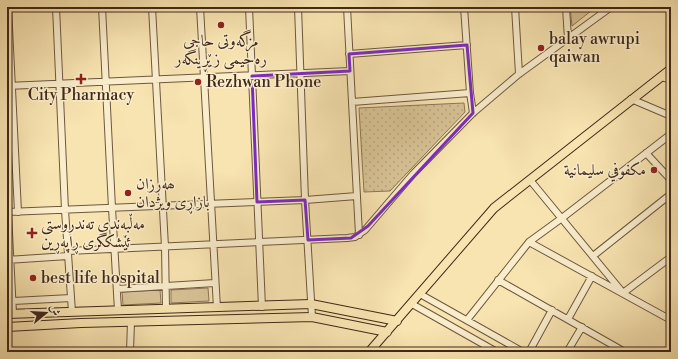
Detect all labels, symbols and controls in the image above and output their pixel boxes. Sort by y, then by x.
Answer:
marker: مزگەوتی حاجی رەحیمی زێڕینگەر [216,20,226,30]
place label: مزگەوتی حاجی رەحیمی زێڕینگەر [173,29,267,73]
place label: balay awrupi qaiwan [549,29,640,67]
marker: balay awrupi qaiwan [536,43,546,53]
place label: Rezhwan Phone [206,72,321,92]
marker: City Pharmacy [76,74,86,84]
marker: Rezhwan Phone [193,77,203,87]
place label: City Pharmacy [28,85,135,105]
place label: مكفوفي سليمانية [564,160,646,182]
marker: مكفوفي سليمانية [649,165,659,175]
place label: ھەرزان بازاڕی ویژدان [136,174,210,215]
marker: ھەرزان بازاڕی ویژدان [123,188,133,198]
place label: مەڵبەندی تەندروستی ئێشکگری ڕاپەڕین [41,213,145,255]
marker: مەڵبەندی تەندروستی ئێشکگری ڕاپەڕین [26,227,38,239]
place label: best life hospital [41,268,160,288]
marker: best life hospital [28,273,38,283]
north arrow [26,293,66,333]
text: ش [46,303,63,318]

